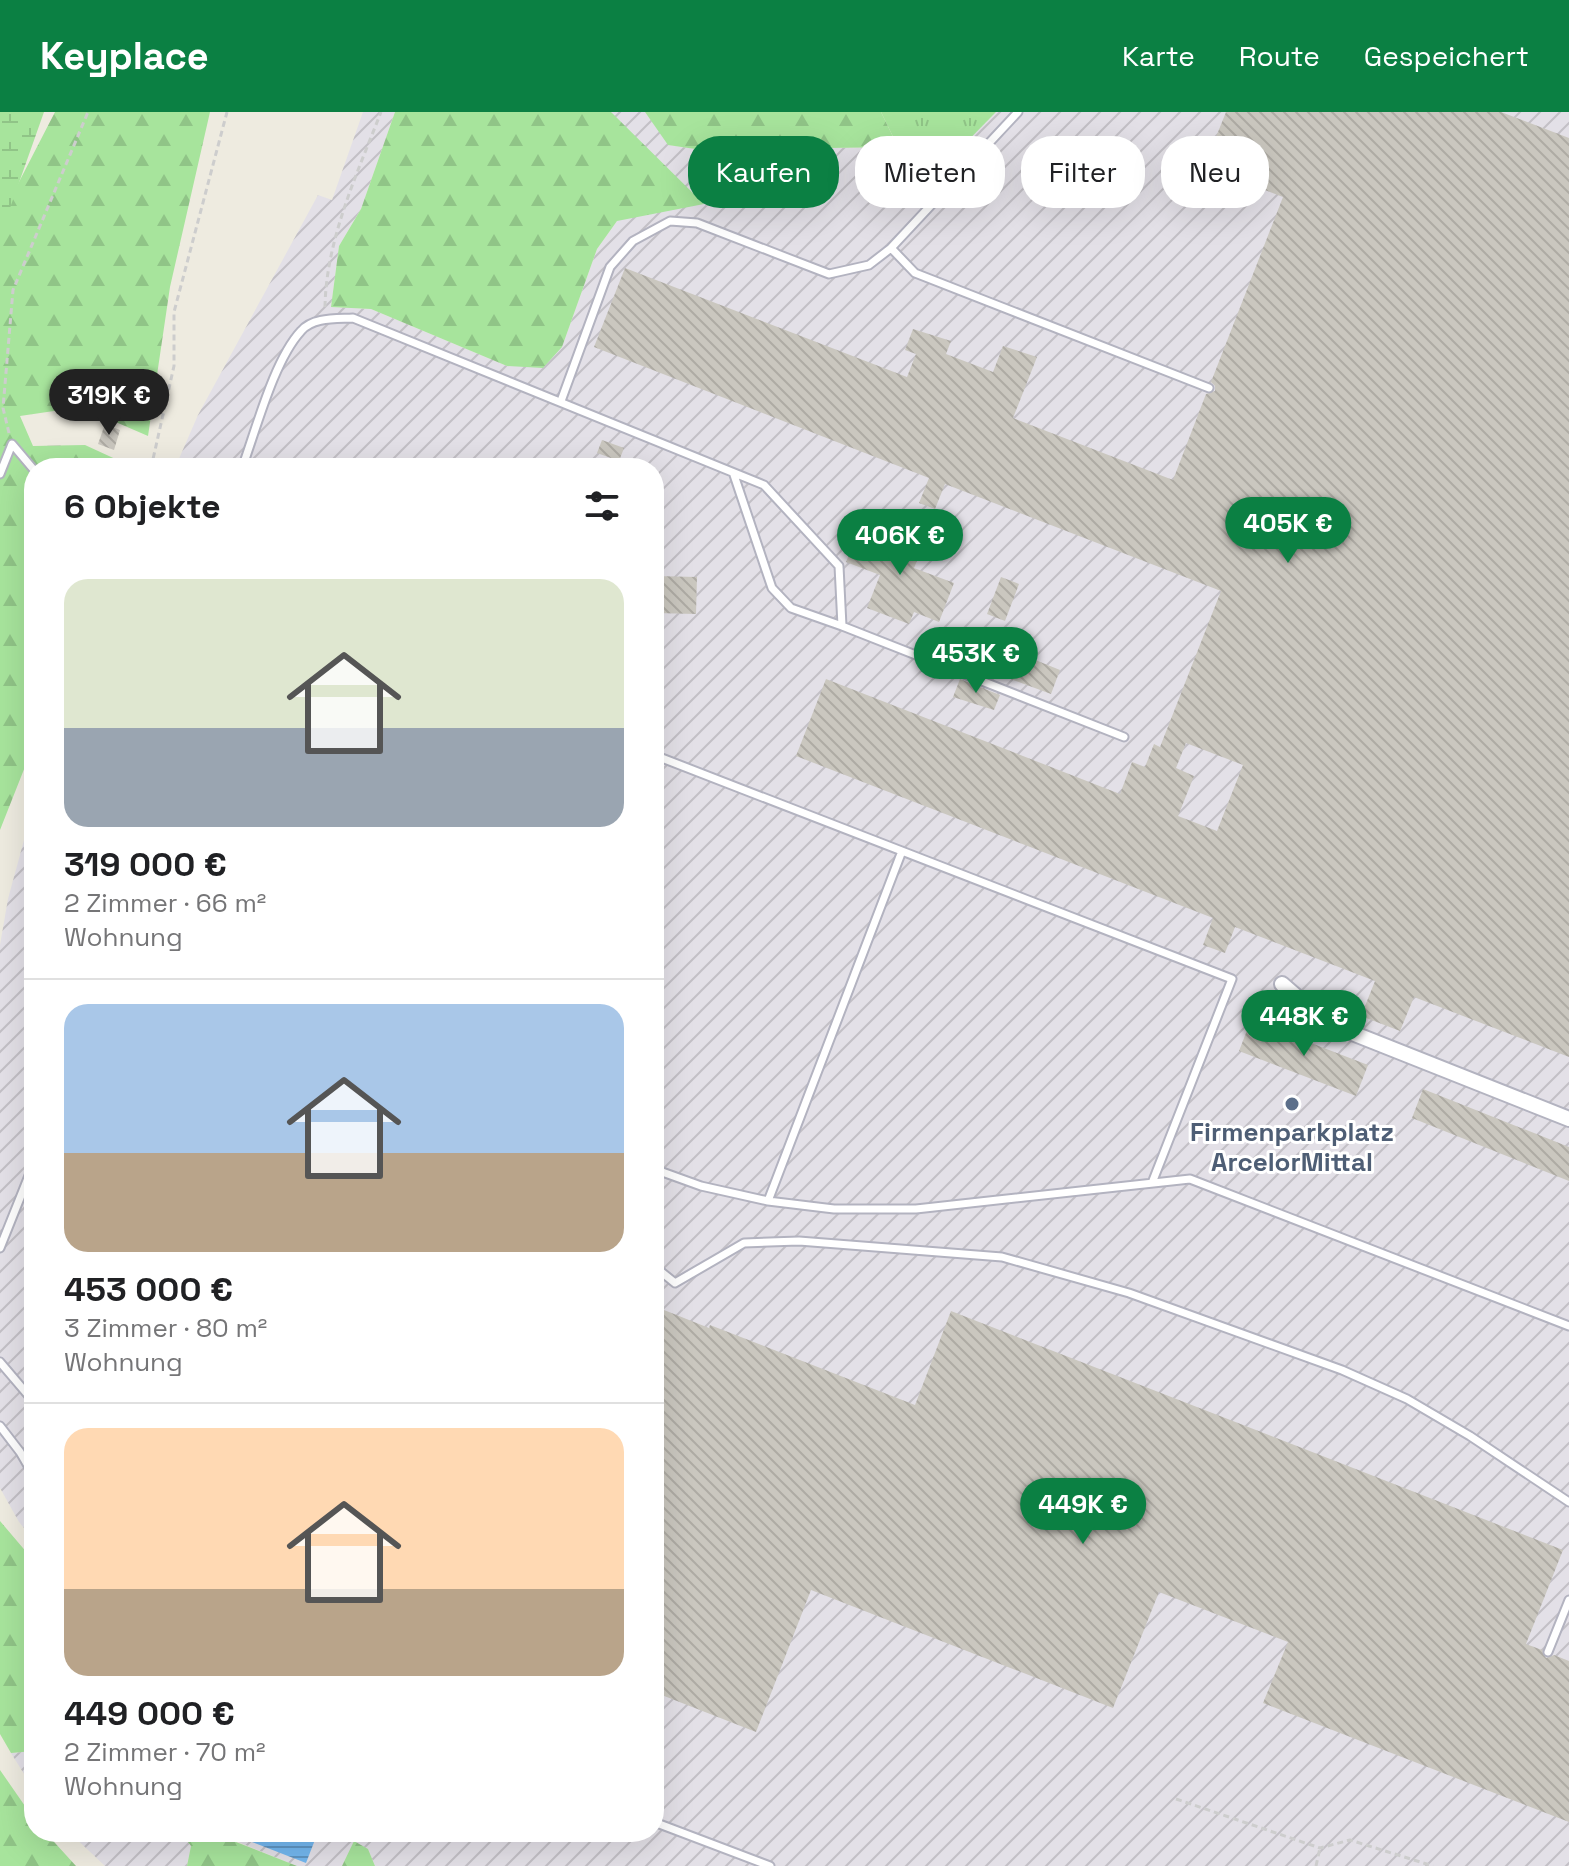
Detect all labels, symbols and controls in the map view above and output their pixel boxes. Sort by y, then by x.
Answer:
text: Keyplace [40,32,209,80]
text: Karte [1122,38,1195,74]
text: Route [1239,38,1320,74]
text: Gespeichert [1364,38,1529,74]
chip: Kaufen [688,136,839,208]
chip: Mieten [855,136,1005,208]
chip: Filter [1021,136,1145,208]
chip: Neu [1161,136,1269,208]
pin: 319K € [44,369,174,437]
text: 319K € [67,378,151,412]
icon: filters [580,484,624,528]
text: 6 Objekte [64,485,221,528]
pin: 405K € [1223,497,1353,565]
text: 405K € [1243,506,1333,540]
pin: 406K € [835,509,965,577]
text: 406K € [855,518,945,552]
pin: 453K € [911,627,1041,695]
icon: home [272,631,416,775]
text: 453K € [932,636,1020,670]
text: 319 000 € [64,843,227,886]
text: 2 Zimmer · 66 m² [64,886,266,920]
text: Wohnung [64,920,183,954]
pin: 448K € [1239,990,1369,1058]
text: 448K € [1259,999,1349,1033]
icon: home [272,1056,416,1200]
marker: Firmenparkplatz ArcelorMittal [1283,1095,1301,1113]
place label: Firmenparkplatz ArcelorMittal [1190,1115,1394,1179]
text: 453 000 € [64,1268,233,1311]
text: 3 Zimmer · 80 m² [64,1311,267,1345]
text: Wohnung [64,1345,183,1379]
pin: 449K € [1018,1478,1148,1546]
icon: home [272,1480,416,1624]
text: 449K € [1038,1487,1128,1521]
text: 449 000 € [64,1692,235,1735]
text: 2 Zimmer · 70 m² [64,1735,266,1769]
text: Wohnung [64,1769,183,1803]

